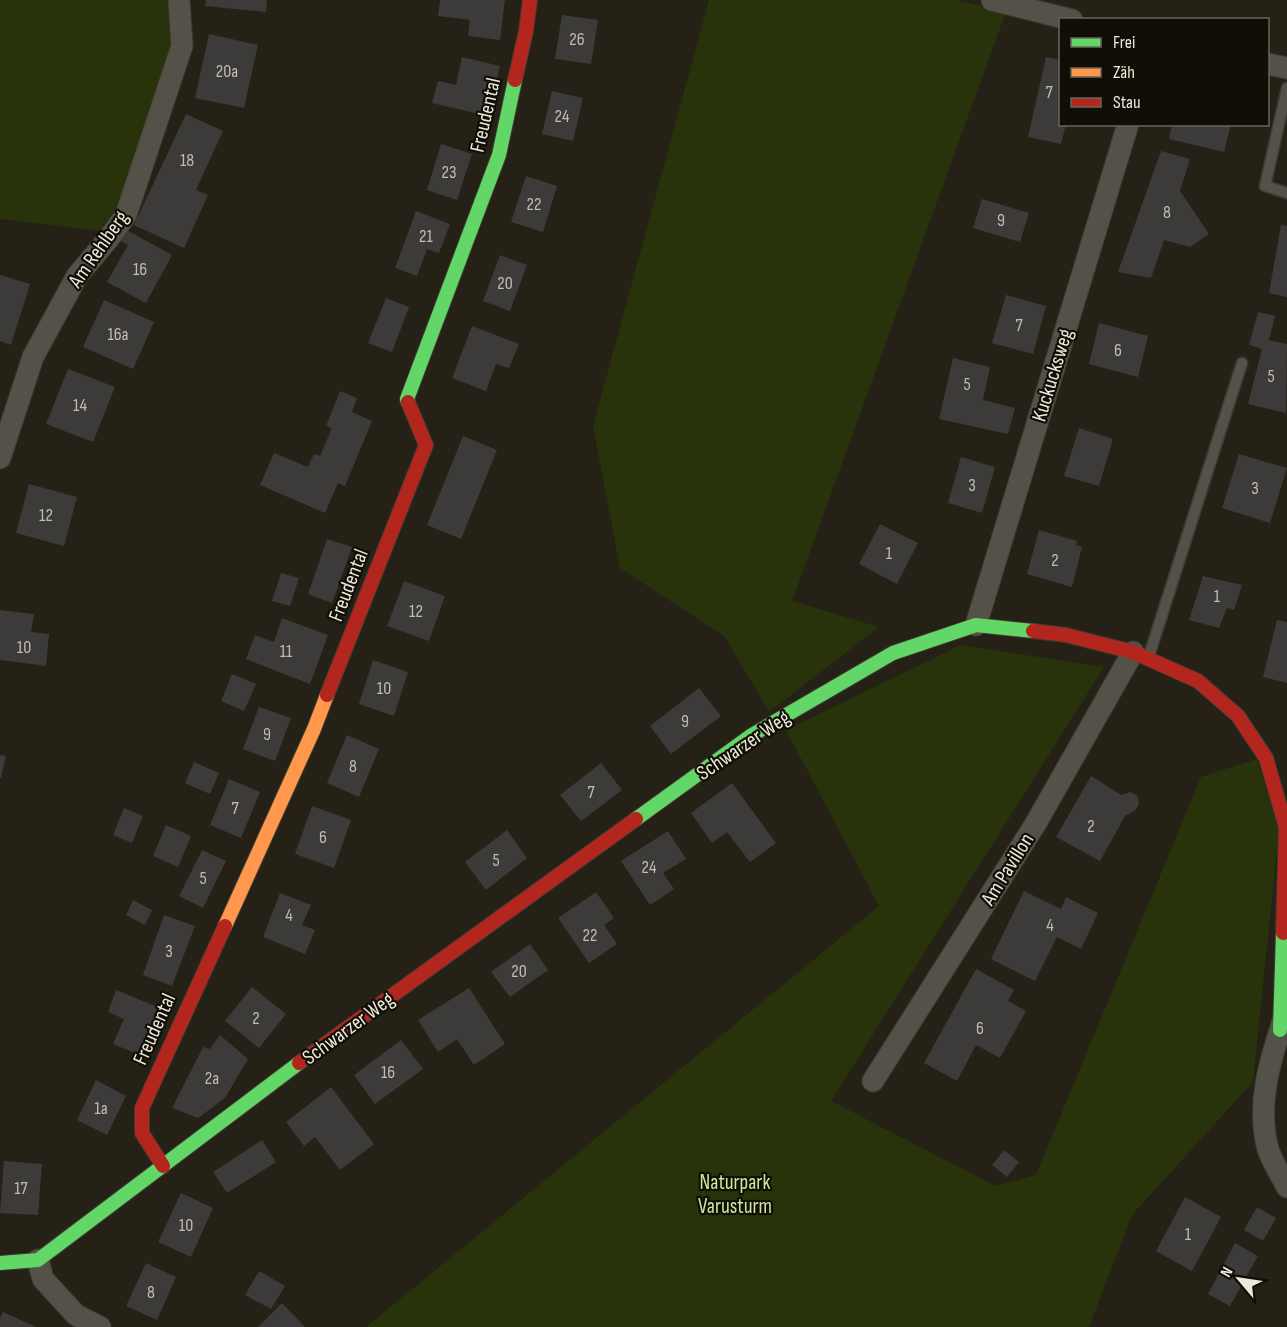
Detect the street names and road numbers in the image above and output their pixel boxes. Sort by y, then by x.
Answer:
street label: Freudental [465,76,506,155]
street label: Am Rehlberg [62,206,134,293]
street label: Kuckucksweg [1027,326,1078,424]
street label: Freudental [323,545,374,625]
street label: Schwarzer Weg [692,705,795,786]
street label: Am Pavillon [975,829,1039,911]
street label: Schwarzer Weg [298,987,399,1070]
street label: Freudental [128,990,181,1069]

